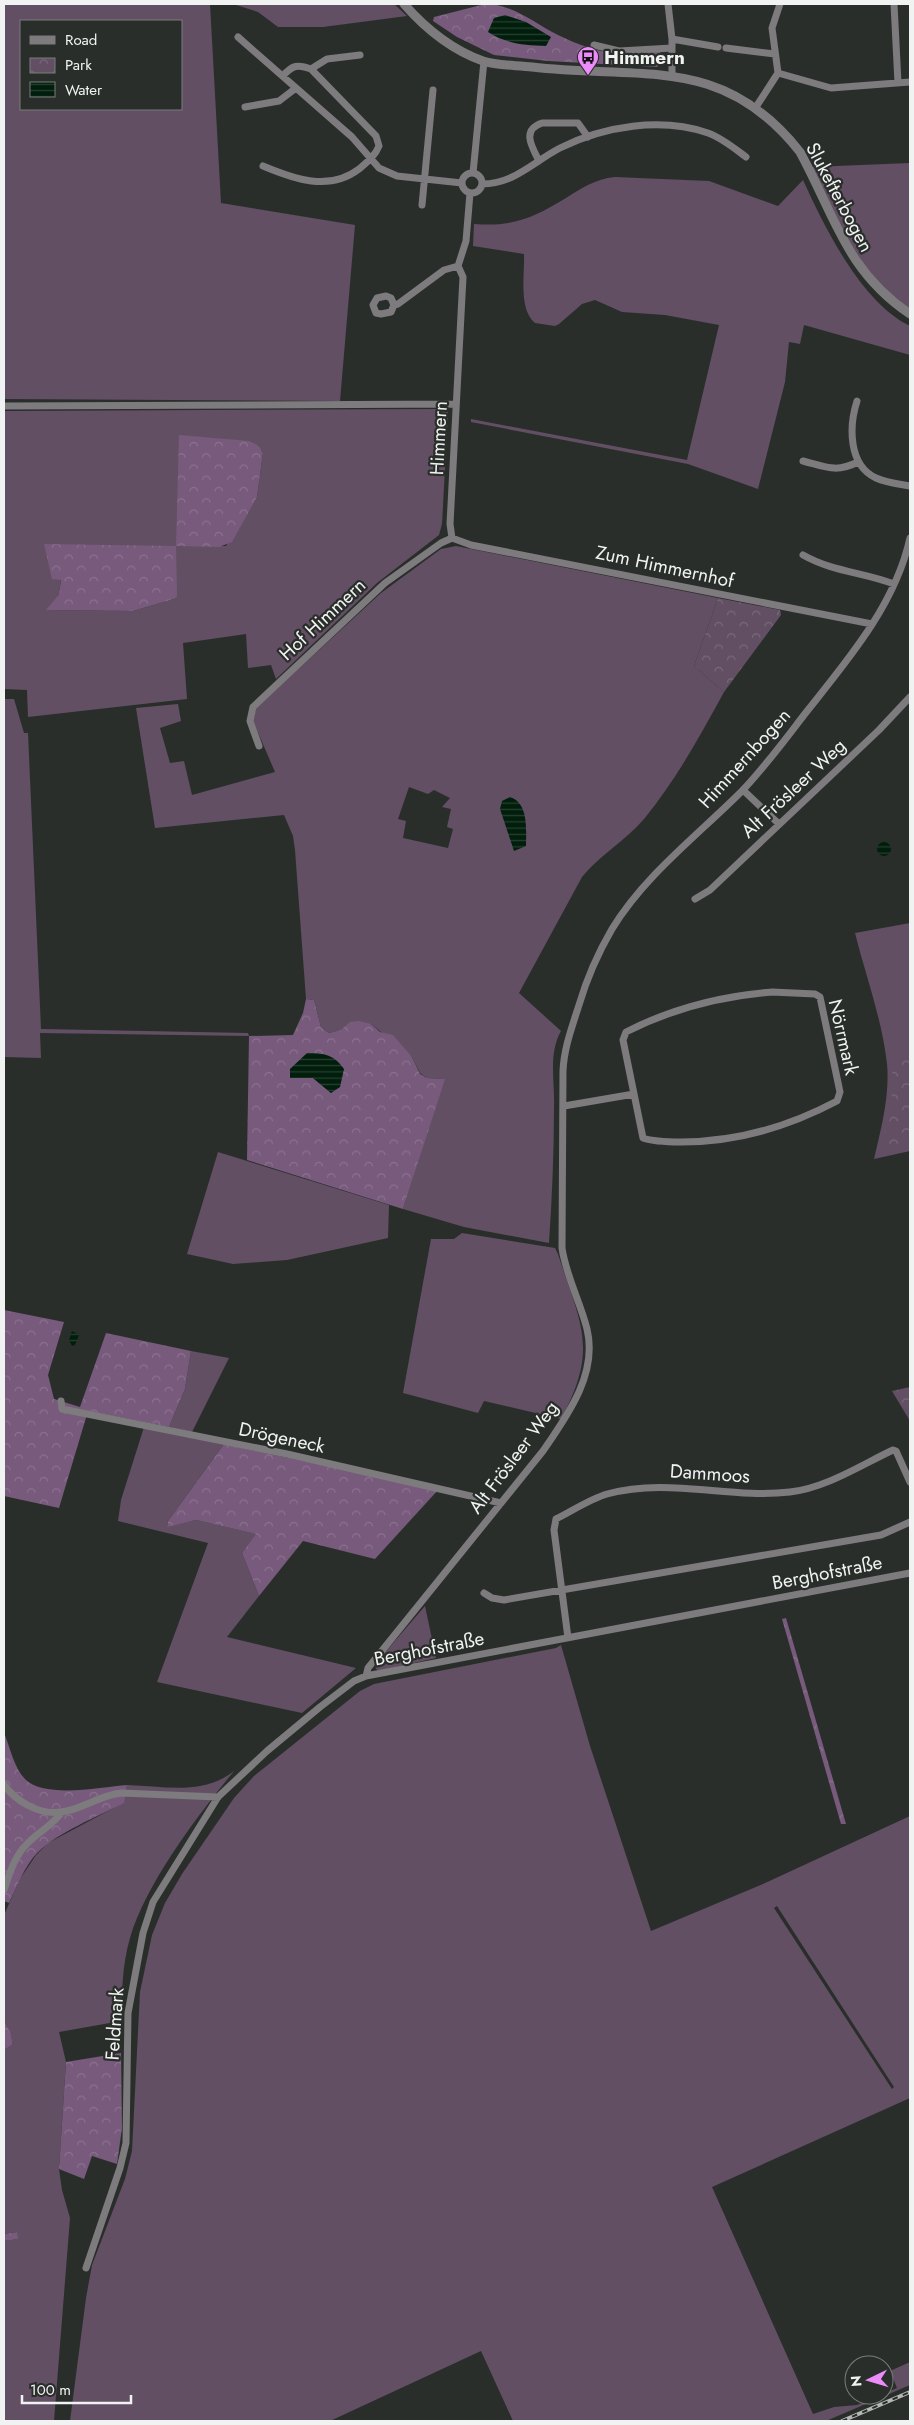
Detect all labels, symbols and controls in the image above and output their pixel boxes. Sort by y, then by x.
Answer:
legend [20,20,182,110]
text: Road [65,29,97,51]
place label: Himmern [604,44,685,71]
bus stop icon: Himmern [576,45,600,76]
text: Park [65,54,92,76]
text: Water [65,79,103,101]
street label: Slukefterbogen [799,138,880,257]
street label: Himmern [423,400,454,476]
street label: Zum Himmernhof [593,539,737,594]
street label: Hof Himmern [273,572,372,667]
street label: Himmernbogen [692,702,797,814]
street label: Alt Frösleer Weg [735,733,852,844]
street label: Nörrmark [822,997,865,1078]
street label: Alt Frösleer Weg [462,1395,565,1519]
street label: Drögeneck [236,1415,328,1460]
street label: Dammoos [669,1457,751,1490]
street label: Berghofstraße [770,1549,885,1596]
street label: Berghofstraße [372,1625,487,1672]
street label: Feldmark [98,1986,131,2061]
north arrow [844,2355,894,2405]
scale bar [22,2372,131,2404]
text: N [846,2375,866,2388]
text: 100 m [30,2379,71,2401]

